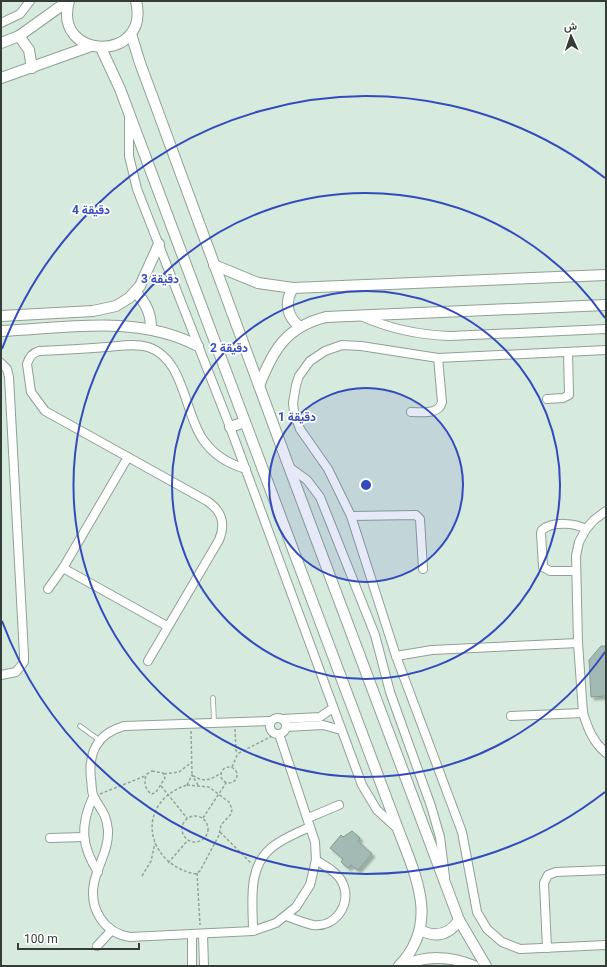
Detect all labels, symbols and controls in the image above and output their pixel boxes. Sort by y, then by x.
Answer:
north arrow [551,16,591,56]
text: ش [564,20,577,33]
text: 4 دقيقة [72,203,110,217]
text: 3 دقيقة [141,272,179,286]
text: 2 دقيقة [210,341,248,355]
text: 1 دقيقة [278,410,316,424]
centre of rings [359,478,373,492]
scale bar [18,925,139,951]
text: 100 m [24,932,58,946]

